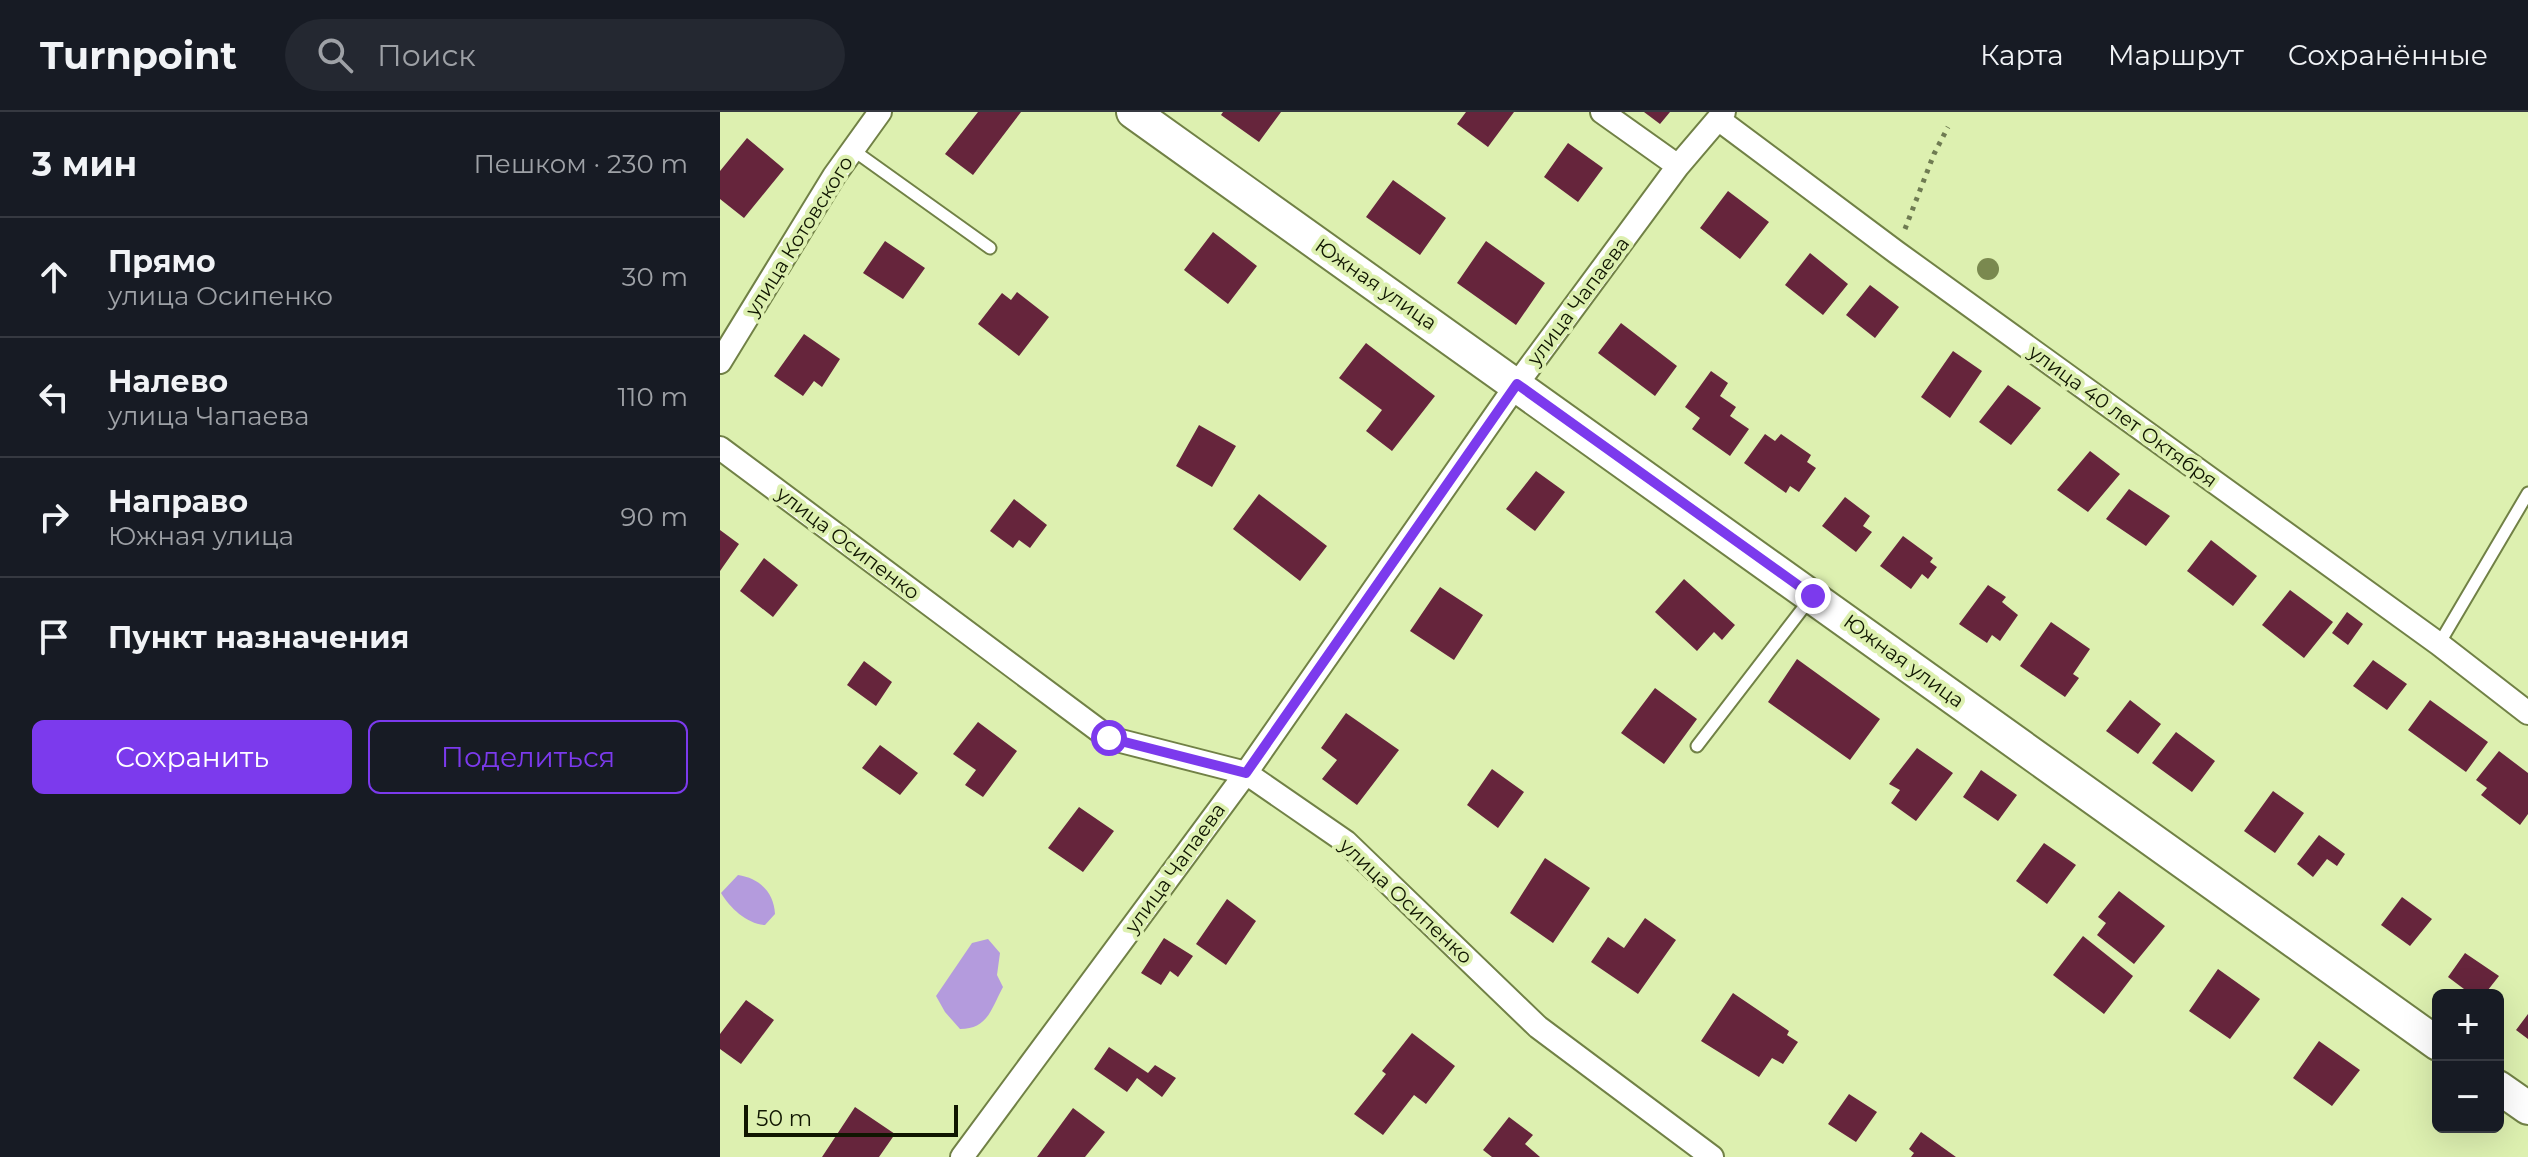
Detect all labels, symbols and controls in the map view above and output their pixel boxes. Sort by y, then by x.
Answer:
search box [285,19,845,91]
text: Turnpoint [40,32,237,79]
icon: search [313,33,357,77]
text: Поиск [377,37,476,74]
text: Карта [1980,38,2064,72]
text: Маршрут [2108,38,2244,72]
text: Сохранённые [2288,38,2488,72]
text: 3 мин [32,143,137,185]
text: Пешком · 230 m [473,148,688,180]
street label: улица Котовского [739,151,858,321]
street label: улица Чапаева [1521,232,1634,371]
street label: Южная улица [1311,233,1441,335]
text: Прямо [108,243,216,280]
icon: ahead [32,255,76,299]
text: 30 m [622,261,688,293]
text: улица Осипенко [108,280,333,312]
street label: улица 40 лет Октября [2023,339,2222,492]
text: Налево [108,363,228,400]
icon: left [32,375,76,419]
text: 110 m [618,381,688,413]
text: улица Чапаева [108,400,309,432]
street label: улица Осипенко [771,481,924,605]
text: Направо [108,483,248,520]
icon: right [32,495,76,539]
text: 90 m [621,501,688,533]
text: Южная улица [108,520,294,552]
route end [1795,578,1831,614]
street label: Южная улица [1839,609,1969,713]
icon: arrive [32,615,76,659]
text: Пункт назначения [108,619,409,656]
button: Сохранить [32,720,352,794]
button: Поделиться [368,720,688,794]
route start [1091,720,1127,756]
street label: улица Чапаева [1119,798,1230,939]
street label: улица Осипенко [1334,833,1477,969]
map controls [2432,989,2504,1133]
button: + [2432,989,2504,1061]
button: − [2432,1061,2504,1133]
scale bar [744,1101,958,1137]
text: 50 m [756,1105,812,1132]

